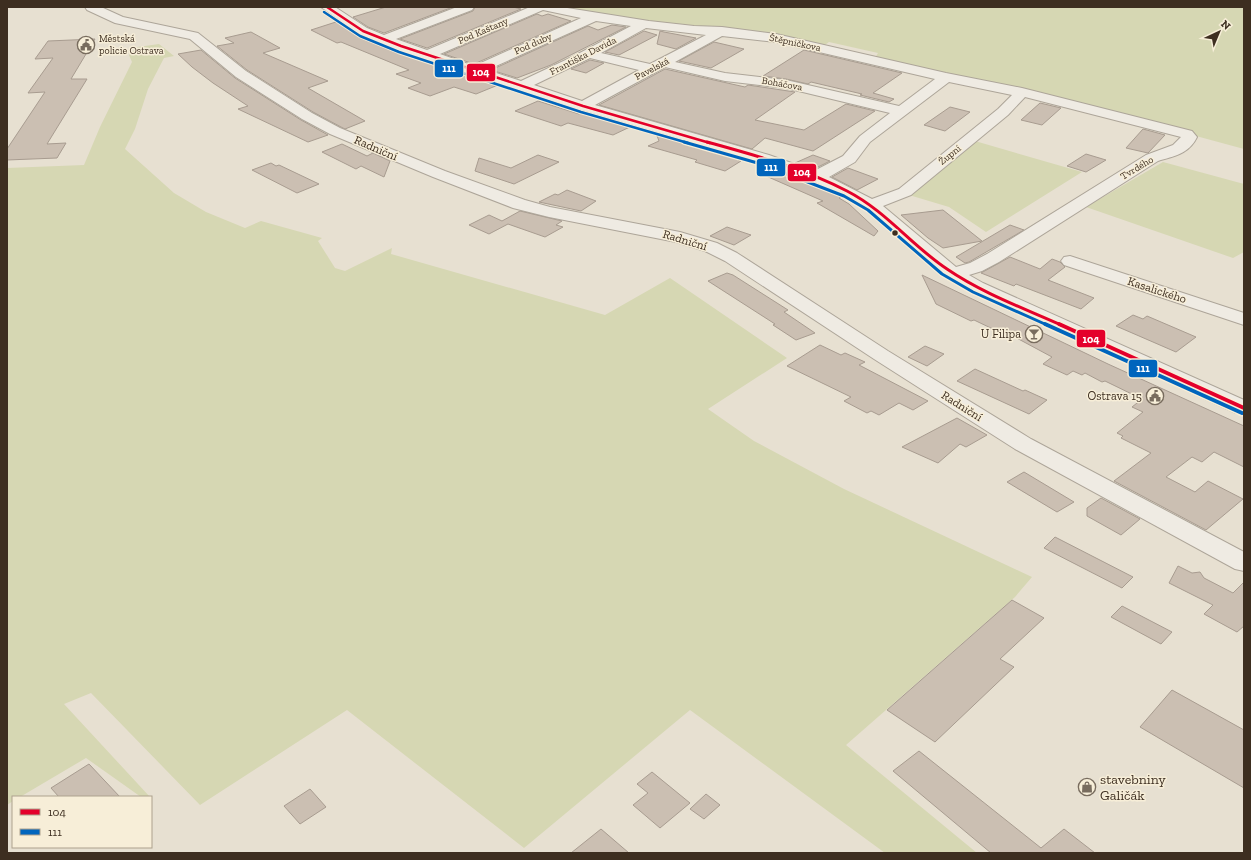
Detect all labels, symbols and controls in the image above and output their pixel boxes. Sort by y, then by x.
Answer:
north arrow [1199,12,1239,52]
street label: Pod Kaštany [456,15,511,47]
text: N [1218,18,1234,33]
street label: Pod duby [512,30,554,58]
street label: Štěpničkova [768,31,822,54]
place label: Městská policie Ostrava [99,33,164,57]
street label: Františka Davida [548,34,619,78]
public building icon: Městská policie Ostrava [76,35,96,55]
street label: Pavelská [633,55,671,83]
line badge: 111 [434,59,464,78]
text: 111 [442,62,456,75]
line badge: 104 [466,63,496,82]
text: 104 [472,66,490,79]
street label: Boháčova [761,75,803,94]
street label: Radniční [352,133,400,164]
street label: Župní [936,142,964,168]
street label: Tvrdého [1118,154,1156,182]
line badge: 111 [756,158,786,177]
text: 111 [764,161,778,174]
line badge: 104 [787,163,817,182]
text: 104 [793,166,811,179]
street label: Radniční [661,227,710,254]
unlabelled marker [890,228,900,238]
street label: Kasalického [1126,274,1188,306]
bar icon: U Filipa [1024,324,1044,344]
place label: U Filipa [981,327,1021,341]
line badge: 104 [1076,329,1106,348]
text: 104 [1082,333,1100,346]
line badge: 111 [1128,359,1158,378]
text: 111 [1136,362,1150,375]
public building icon: Ostrava 15 [1145,386,1165,406]
street label: Radniční [939,388,986,424]
place label: Ostrava 15 [1088,389,1142,403]
place label: stavebniny Galičák [1100,771,1166,804]
shop icon: stavebniny Galičák [1077,777,1097,797]
legend [12,796,152,848]
text: 104 [48,805,67,819]
text: 111 [48,825,62,839]

